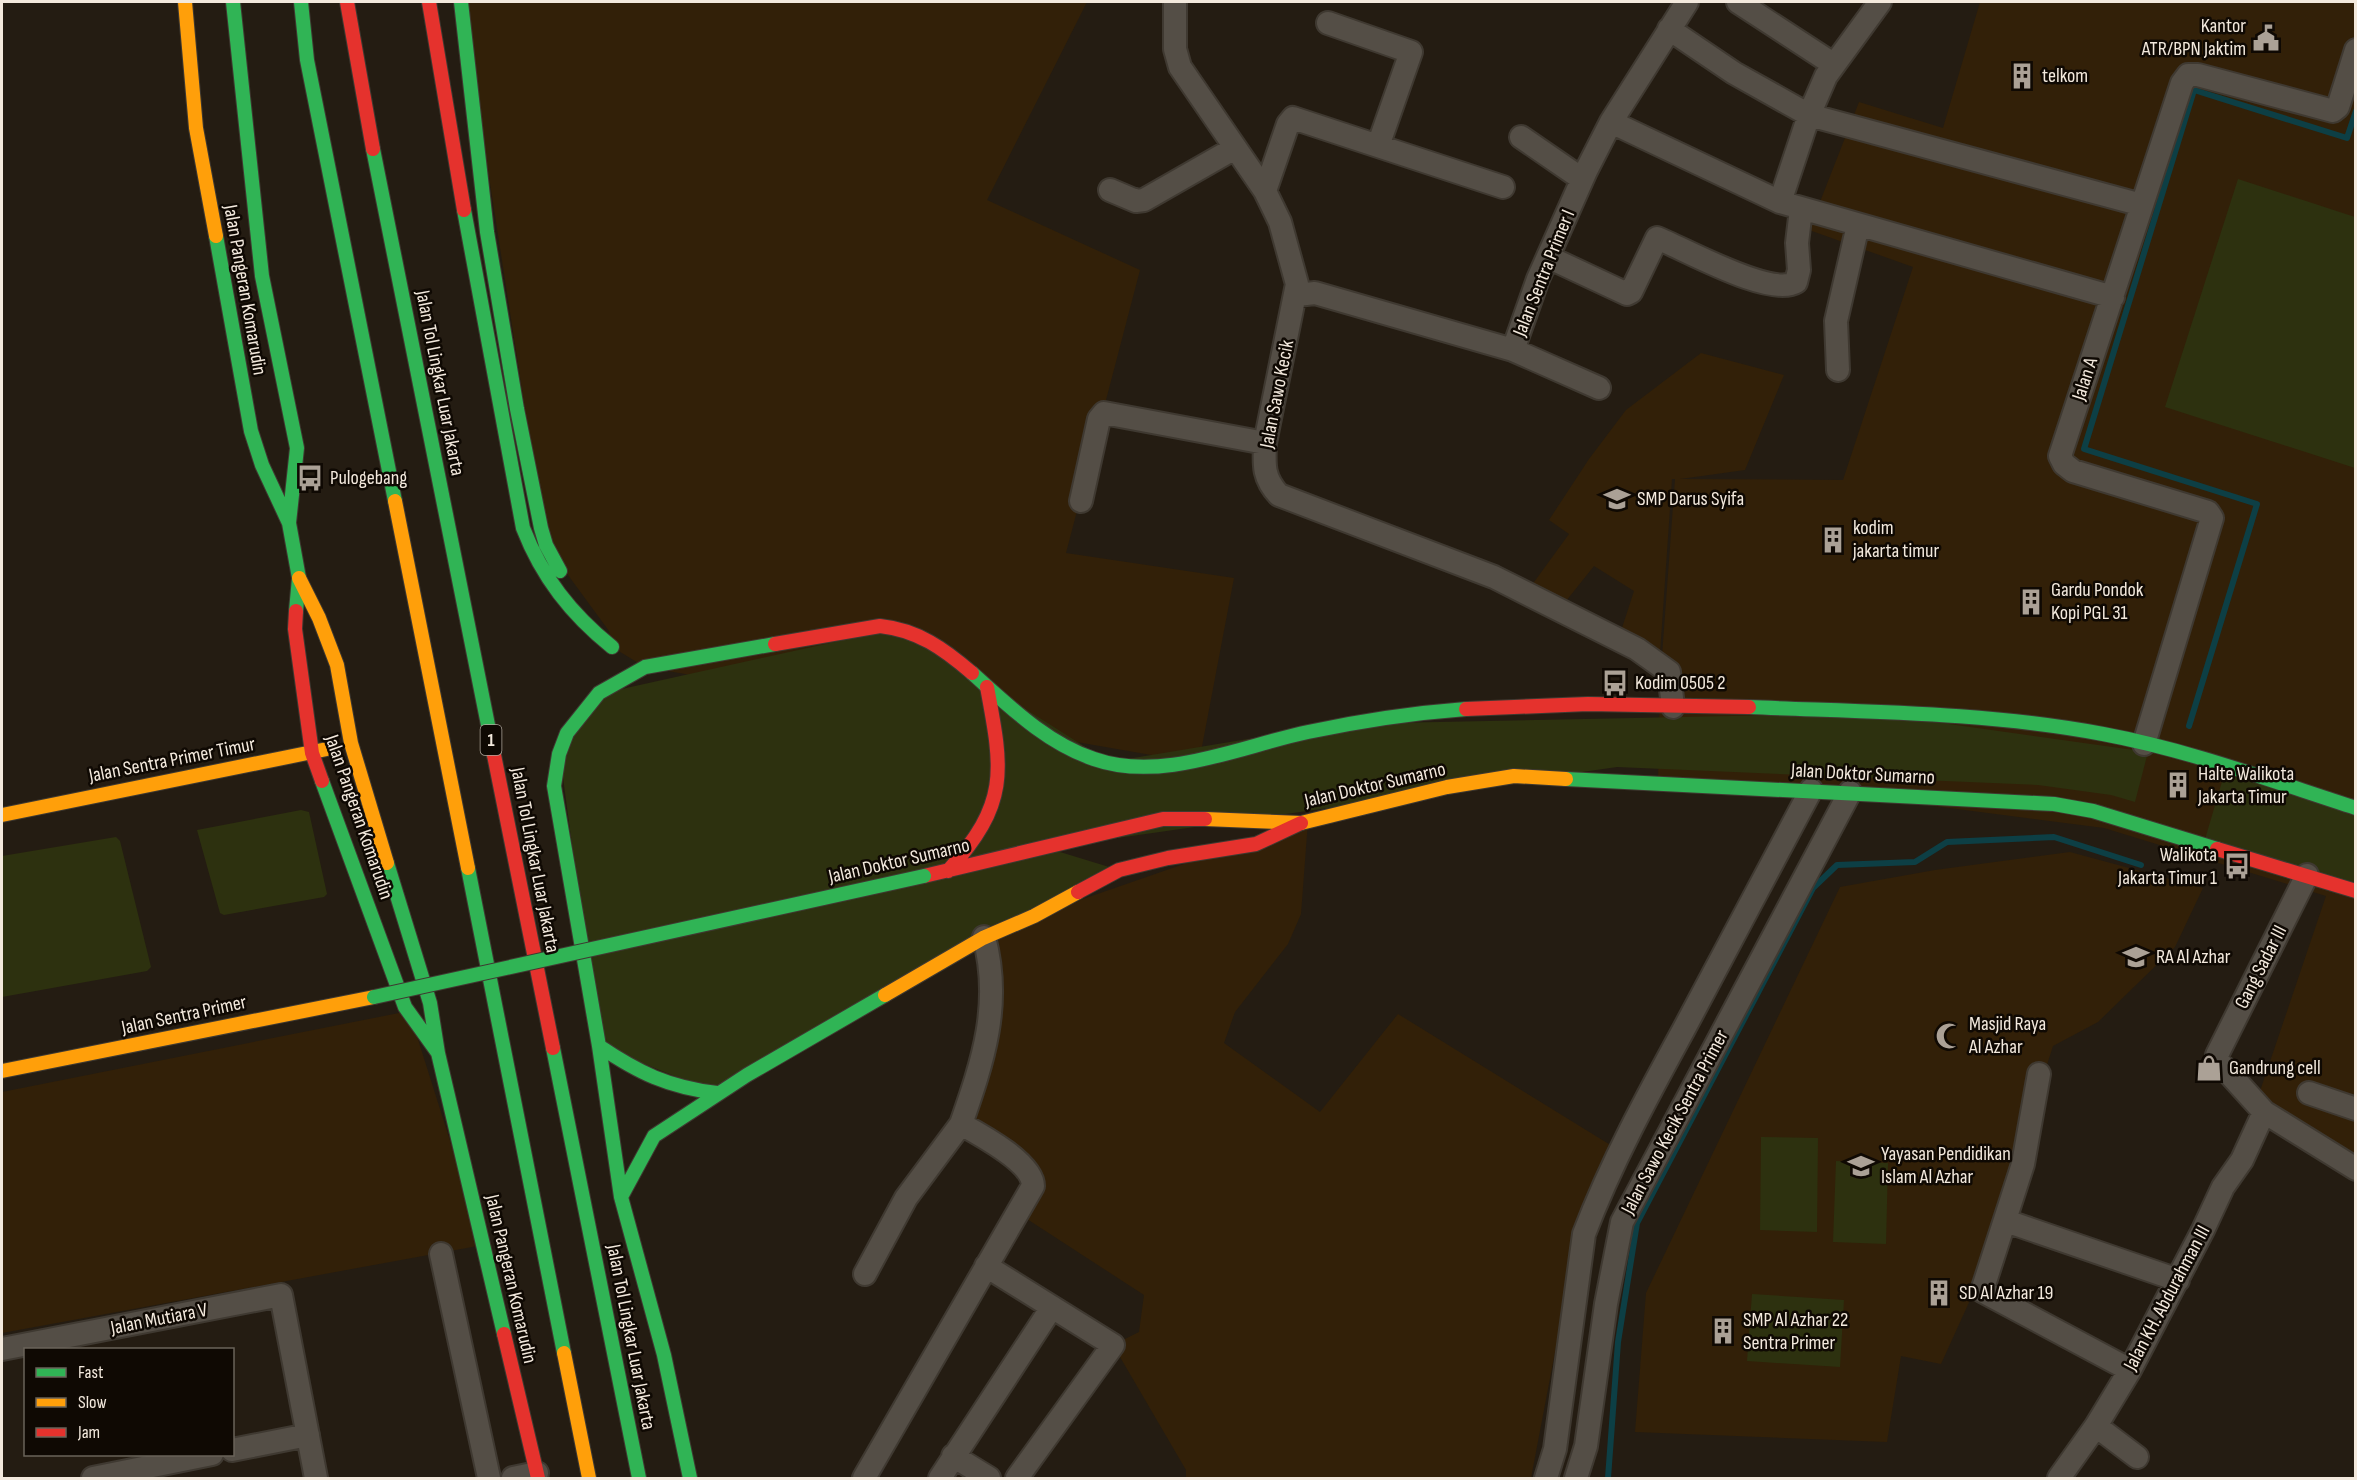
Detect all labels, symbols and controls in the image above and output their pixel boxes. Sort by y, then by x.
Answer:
place label: Kantor ATR/BPN Jaktim [2141,14,2246,61]
public building icon: Kantor ATR/BPN Jaktim [2251,23,2281,53]
building icon: telkom [2007,61,2037,91]
place label: telkom [2042,64,2088,88]
street label: Jalan Pangeran Komarudin [218,202,272,377]
street label: Jalan Sentra Primer I [1507,206,1580,341]
street label: Jalan Tol Lingkar Luar Jakarta [410,287,470,478]
street label: Jalan Sawo Kecik [1255,337,1299,451]
street label: Jalan A [2067,354,2103,404]
bus stop icon: Pulogebang [295,463,325,493]
place label: Pulogebang [330,466,407,490]
school or university icon: SMP Darus Syifa [1602,484,1632,514]
place label: SMP Darus Syifa [1637,487,1744,511]
place label: kodim jakarta timur [1852,516,1939,563]
building icon: kodim jakarta timur [1818,525,1848,555]
place label: Gardu Pondok Kopi PGL 31 [2051,578,2144,625]
building icon: Gardu Pondok Kopi PGL 31 [2016,587,2046,617]
bus stop icon: Kodim 0505 2 [1600,668,1630,698]
place label: Kodim 0505 2 [1635,671,1725,695]
road number: 1 [480,725,502,755]
street label: Jalan Pangeran Komarudin [319,731,398,902]
street label: Jalan Sentra Primer Timur [86,732,258,788]
street label: Jalan Doktor Sumarno [1301,757,1448,813]
street label: Jalan Doktor Sumarno [1789,758,1936,790]
place label: Halte Walikota Jakarta Timur [2197,762,2294,809]
street label: Jalan Tol Lingkar Luar Jakarta [505,764,565,955]
building icon: Halte Walikota Jakarta Timur [2163,770,2193,800]
street label: Jalan Doktor Sumarno [825,833,972,889]
place label: Walikota Jakarta Timur 1 [2117,843,2217,890]
bus stop icon: Walikota Jakarta Timur 1 [2222,851,2252,881]
street label: Gang Sadar III [2230,921,2292,1013]
school or university icon: RA Al Azhar [2121,942,2151,972]
place label: RA Al Azhar [2156,945,2231,969]
street label: Jalan Sentra Primer [118,990,249,1040]
place label: Masjid Raya Al Azhar [1968,1012,2046,1059]
mosque icon: Masjid Raya Al Azhar [1934,1021,1964,1051]
street label: Jalan Sawo Kecik Sentra Primer [1616,1026,1734,1219]
shop icon: Gandrung cell [2194,1053,2224,1083]
place label: Gandrung cell [2229,1056,2321,1080]
place label: Yayasan Pendidikan Islam Al Azhar [1881,1142,2011,1189]
school or university icon: Yayasan Pendidikan Islam Al Azhar [1846,1151,1876,1181]
street label: Jalan Pangeran Komarudin [480,1191,542,1366]
street label: Jalan KH. Abdurahman III [2118,1221,2215,1376]
street label: Jalan Tol Lingkar Luar Jakarta [601,1241,661,1432]
building icon: SD Al Azhar 19 [1924,1278,1954,1308]
place label: SD Al Azhar 19 [1959,1281,2053,1305]
street label: Jalan Mutiara V [108,1298,209,1340]
place label: SMP Al Azhar 22 Sentra Primer [1743,1308,1848,1355]
building icon: SMP Al Azhar 22 Sentra Primer [1708,1316,1738,1346]
legend [24,1348,234,1456]
text: Fast [78,1362,104,1383]
text: Slow [78,1392,107,1413]
text: Jam [77,1422,100,1443]

